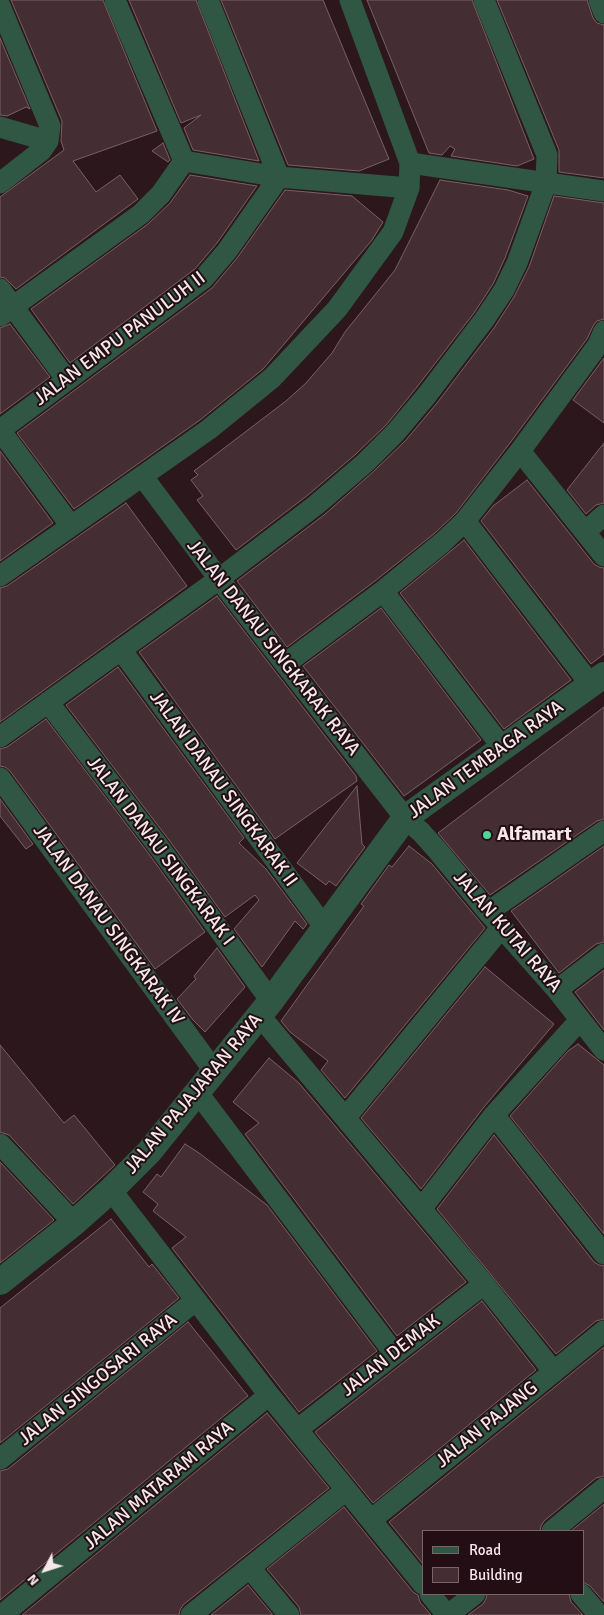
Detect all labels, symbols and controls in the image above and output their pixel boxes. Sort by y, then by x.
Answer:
street label: JALAN EMPU PANULUH II [30,267,210,411]
street label: JALAN DANAU SINGKARAK RAYA [182,535,364,761]
street label: JALAN DANAU SINGKARAK II [144,686,302,892]
street label: JALAN TEMBAGA RAYA [404,696,568,824]
street label: JALAN DANAU SINGKARAK I [81,752,239,950]
street label: JALAN DANAU SINGKARAK IV [28,820,188,1030]
place label: Alfamart [497,824,572,846]
marker: Alfamart [481,829,493,841]
street label: JALAN KUTAI RAYA [448,866,566,998]
street label: JALAN PAJAJARAN RAYA [120,1009,268,1179]
street label: JALAN SINGOSARI RAYA [14,1309,182,1451]
street label: JALAN DEMAK [337,1310,445,1402]
street label: JALAN PAJANG [431,1377,543,1473]
street label: JALAN MATARAM RAYA [79,1417,239,1555]
legend [422,1530,584,1595]
text: Road [469,1541,501,1559]
north arrow [20,1545,70,1595]
text: Building [469,1566,523,1584]
text: N [23,1571,43,1589]

